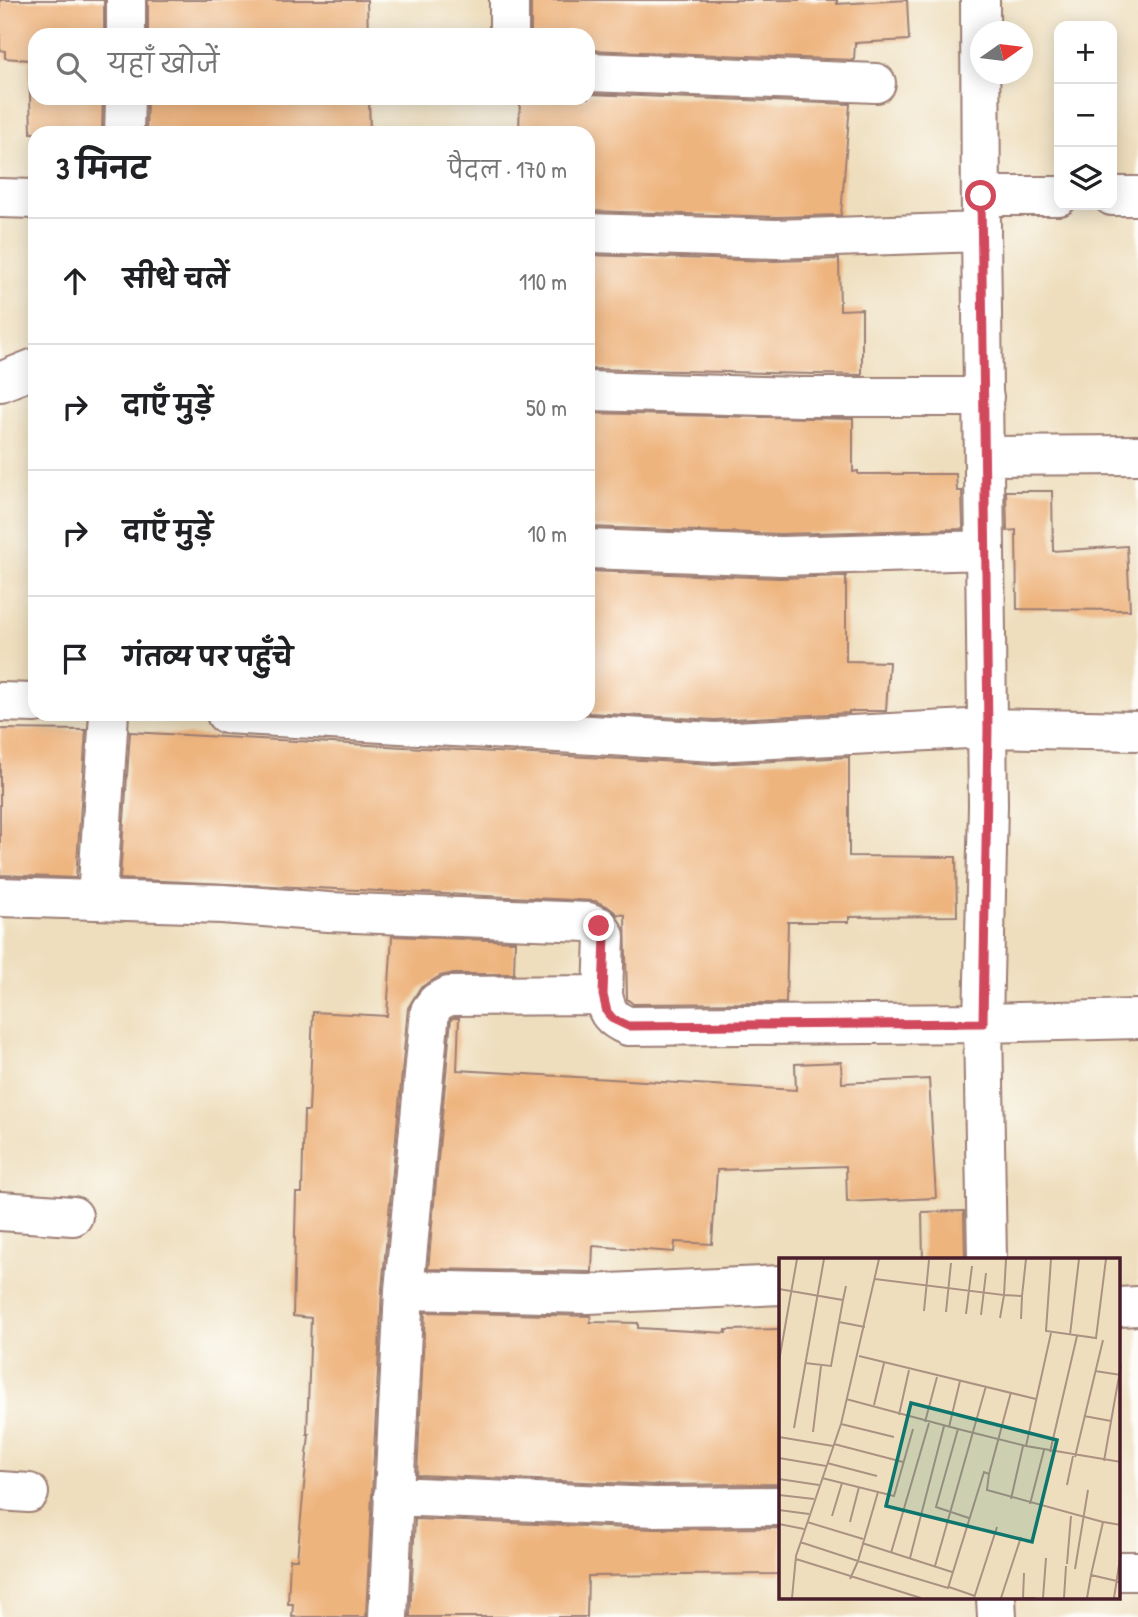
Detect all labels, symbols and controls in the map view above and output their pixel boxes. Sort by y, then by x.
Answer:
north arrow [970,21,1033,84]
map controls [1054,21,1117,210]
button: + [1054,21,1117,84]
search box [28,28,595,105]
text: यहाँ खोजें [108,46,219,81]
icon: search [52,48,90,86]
button: − [1054,84,1117,147]
button: layers [1054,147,1117,210]
text: 3 मिनट [56,148,149,188]
text: पैदल · 170 m [448,154,567,185]
route start [965,180,996,211]
text: सीधे चलें [123,261,229,296]
icon: ahead [56,262,94,300]
text: 110 m [519,266,567,297]
text: दाएँ मुड़ें [123,387,213,422]
icon: right [56,388,94,426]
text: 50 m [526,392,567,423]
text: दाएँ मुड़ें [123,513,213,548]
icon: right [56,514,94,552]
text: 10 m [527,518,567,549]
text: गंतव्य पर पहुँचे [123,639,293,674]
icon: arrive [56,640,94,678]
route end [583,910,614,941]
inset map [779,1258,1120,1600]

